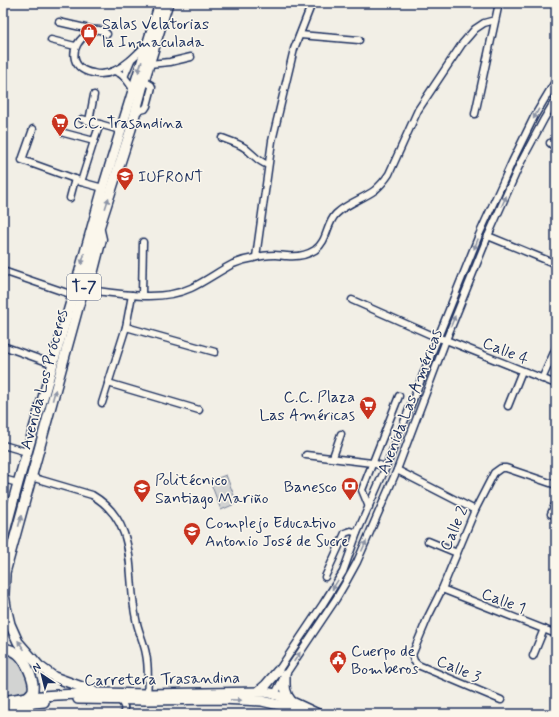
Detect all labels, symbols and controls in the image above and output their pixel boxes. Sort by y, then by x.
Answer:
place label: Salas Velatorias la Inmaculada [102,14,209,53]
shop icon: Salas Velatorias la Inmaculada [79,22,99,47]
one-way arrow [137,61,143,73]
one-way arrow [533,108,539,120]
supermarket icon: C.C. Trasandina [50,112,70,137]
place label: C.C. Trasandina [73,113,183,134]
school or university icon: IUFRONT [115,166,135,191]
place label: IUFRONT [138,167,204,188]
one-way arrow [501,195,507,207]
one-way arrow [104,196,110,208]
one-way arrow [472,239,478,251]
one-way arrow [80,253,86,265]
road number: T-7 [67,274,101,300]
street label: Avenida Los Próceres [16,307,73,452]
one-way arrow [451,315,457,327]
street label: Avenida Las Américas [373,326,448,477]
street label: Calle 4 [479,333,532,370]
place label: C.C. Plaza Las Américas [260,387,355,426]
one-way arrow [51,389,57,401]
supermarket icon: C.C. Plaza Las Américas [358,395,378,420]
place label: Politécnico Santiago Mariño [155,470,269,509]
bank icon: Banesco [340,476,360,501]
place label: Banesco [284,477,337,498]
school or university icon: Politécnico Santiago Mariño [132,478,152,503]
street label: Calle 2 [435,503,473,554]
place label: Complejo Educativo Antonio José de Sucre [205,513,349,552]
one-way arrow [17,514,23,527]
school or university icon: Complejo Educativo Antonio José de Sucre [182,521,202,546]
one-way arrow [361,540,367,551]
one-way arrow [332,579,339,591]
street label: Calle 1 [478,583,529,619]
one-way arrow [17,639,25,650]
place label: Cuerpo de Bomberos [351,641,419,680]
public building icon: Cuerpo de Bomberos [328,649,348,674]
street label: Calle 3 [433,651,484,688]
one-way arrow [293,652,301,662]
north arrow [22,655,62,695]
text: N [30,660,44,675]
street label: Carretera Trasandina [84,668,240,691]
one-way arrow [230,697,243,703]

